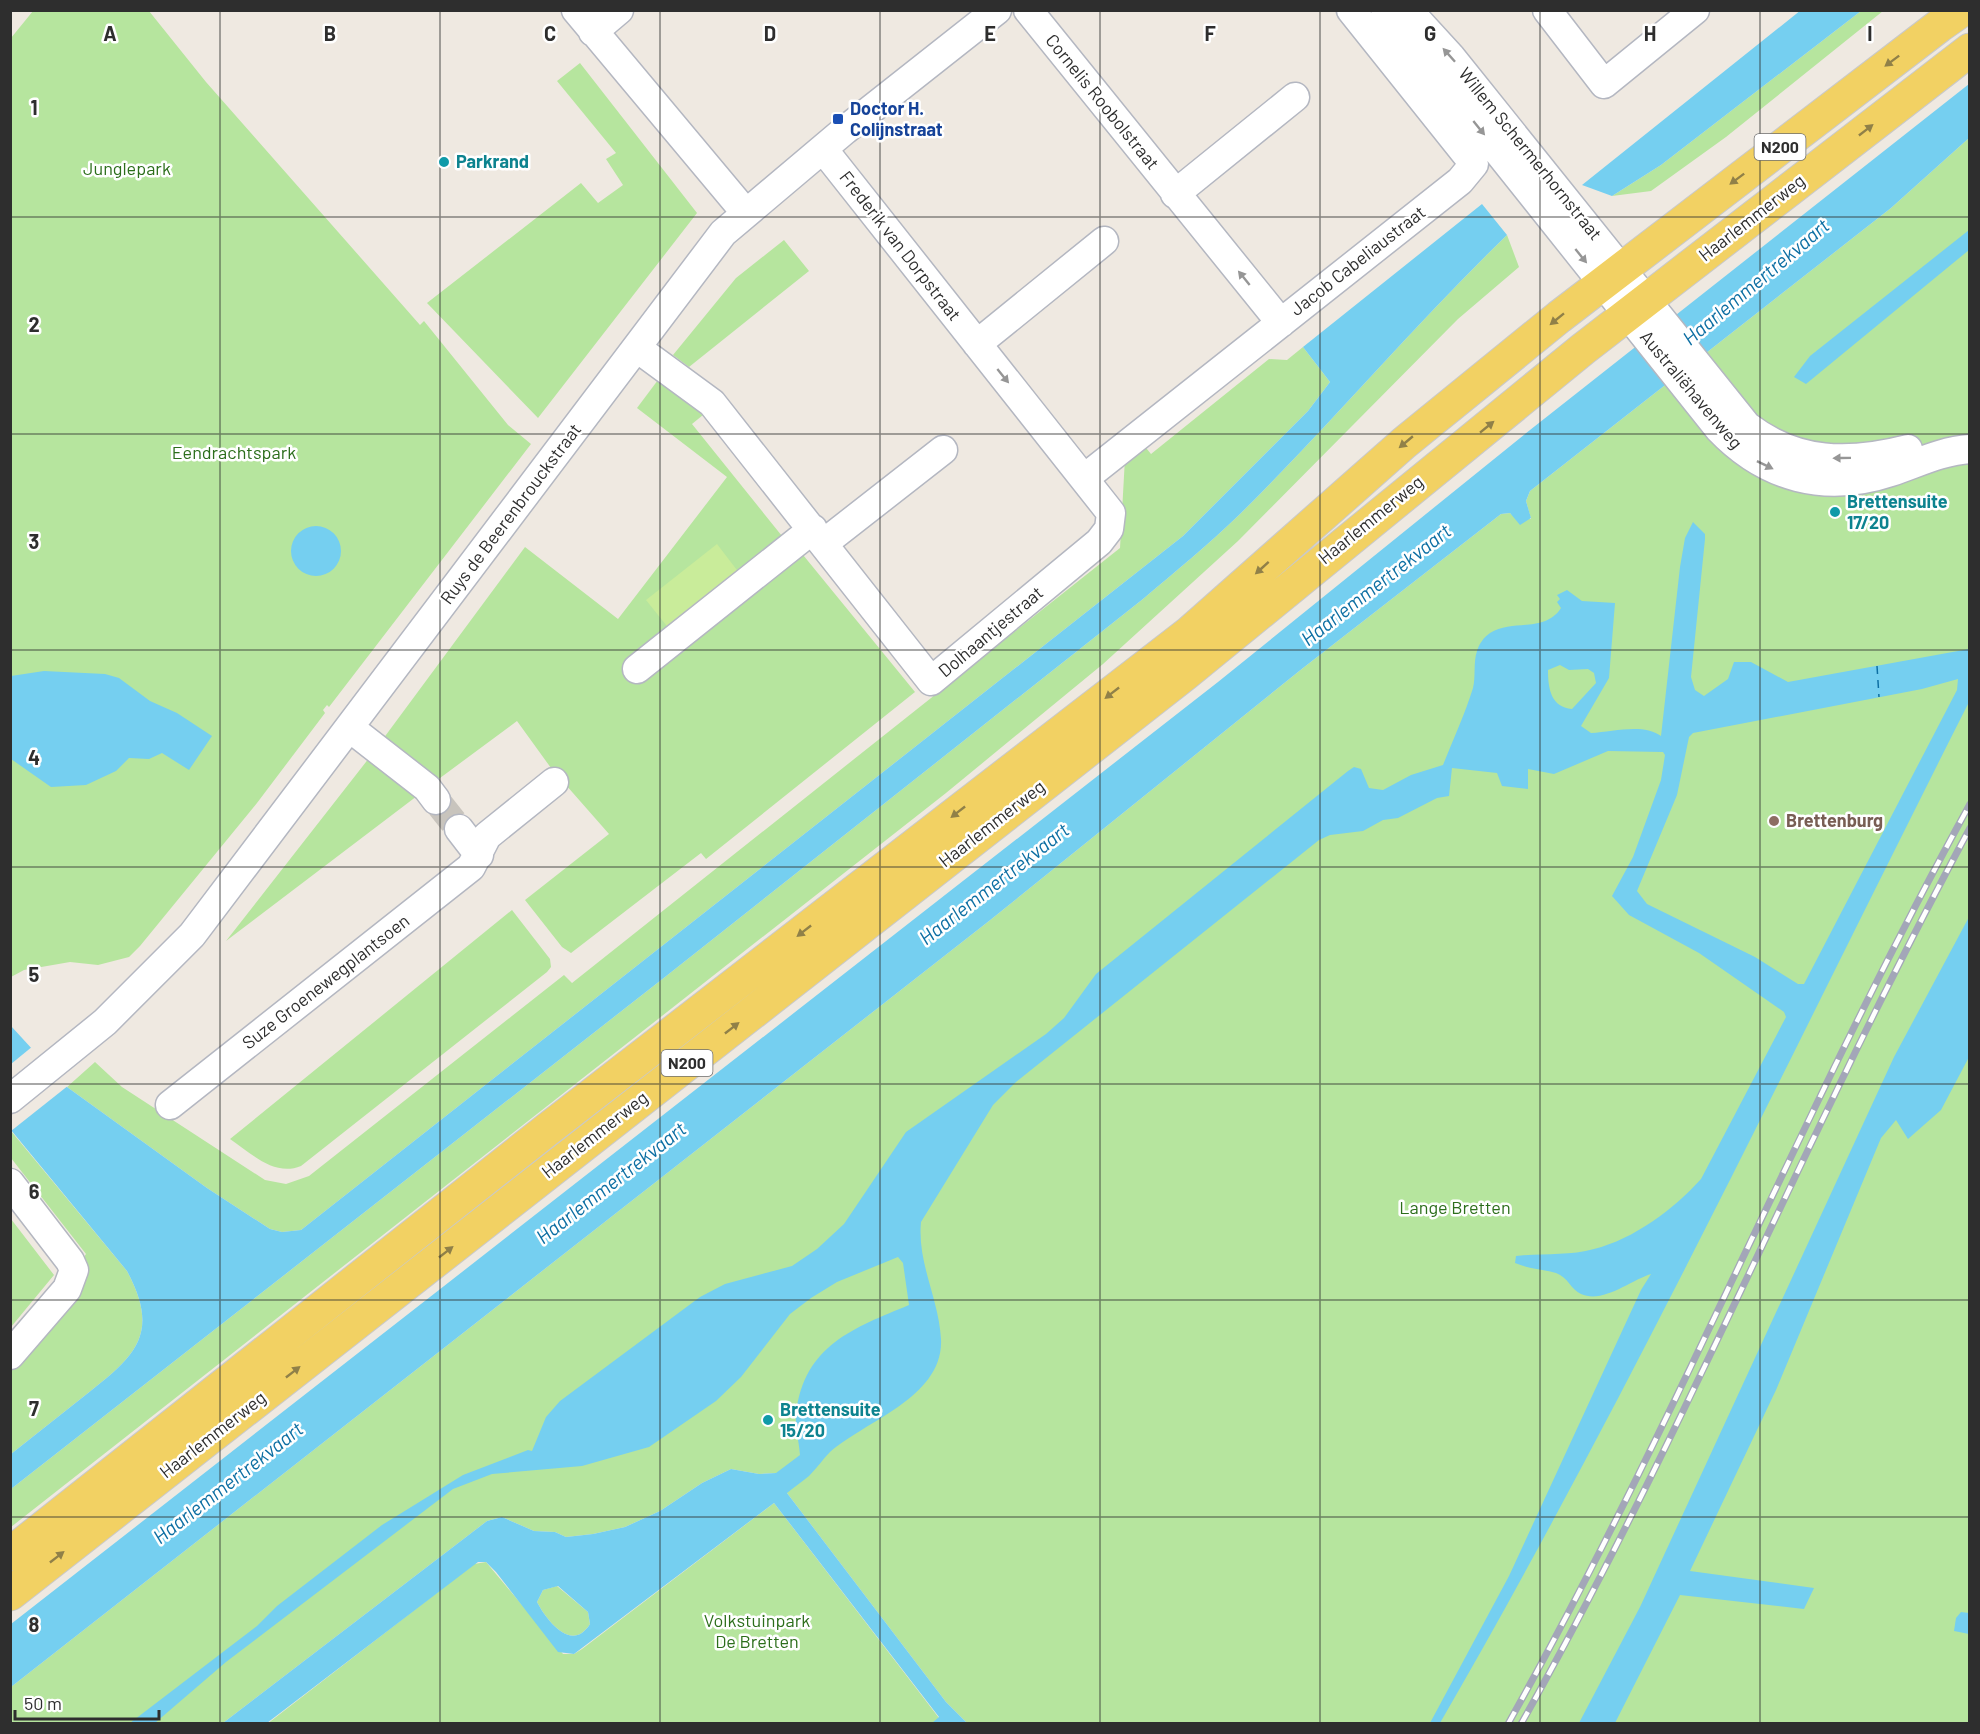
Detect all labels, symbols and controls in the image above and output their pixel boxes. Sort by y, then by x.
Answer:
text: A [103,21,117,45]
text: B [324,21,336,45]
text: C [544,21,556,45]
text: D [764,21,776,45]
text: E [984,21,996,45]
text: F [1204,21,1216,45]
text: G [1424,21,1436,45]
text: H [1644,21,1656,45]
text: I [1867,21,1873,45]
street label: Cornelis Roobolstraat [1041,29,1164,174]
one-way arrow [1443,48,1456,63]
one-way arrow [1884,55,1900,68]
street label: Willem Schermerhornstraat [1454,63,1607,244]
text: 1 [30,95,38,119]
place label: Doctor H. Colijnstraat [850,97,943,140]
marker: Doctor H. Colijnstraat [831,112,845,126]
one-way arrow [1472,120,1485,135]
one-way arrow [1859,124,1874,136]
road number: N200 [1754,134,1806,160]
place label: Parkrand [456,150,529,172]
marker: Parkrand [437,155,451,169]
park label: Junglepark [83,157,171,179]
street label: Frederik van Dorpstraat [835,166,966,325]
street label: Haarlemmerweg [1694,169,1809,265]
one-way arrow [1729,173,1745,186]
street label: Jacob Cabeliaustraat [1285,201,1429,320]
water label: Haarlemmertrekvaart [1677,213,1833,349]
one-way arrow [1574,248,1587,263]
one-way arrow [1237,270,1250,286]
text: 2 [28,312,40,336]
one-way arrow [1549,313,1565,326]
street label: Australiëhavenweg [1636,326,1748,453]
one-way arrow [996,368,1008,383]
street label: Ruys de Beerenbrouckstraat [435,419,585,608]
one-way arrow [1479,420,1495,433]
one-way arrow [1399,435,1414,448]
park label: Eendrachtspark [172,441,296,463]
one-way arrow [1833,453,1852,463]
one-way arrow [1756,460,1773,470]
street label: Haarlemmerweg [1313,470,1427,568]
place label: Brettensuite 17/20 [1847,490,1948,533]
marker: Brettensuite 17/20 [1828,505,1842,519]
water label: Haarlemmertrekvaart [1296,518,1455,650]
text: 3 [29,529,39,553]
one-way arrow [1255,561,1270,574]
street label: Dolhaantjestraat [934,581,1047,681]
one-way arrow [1104,686,1120,699]
text: 4 [28,745,40,769]
street label: Haarlemmerweg [934,775,1049,871]
one-way arrow [950,805,966,818]
place label: Brettenburg [1786,809,1883,831]
marker: Brettenburg [1767,814,1781,828]
water label: Haarlemmertrekvaart [914,817,1073,949]
street label: Suze Groenewegplantsoen [237,909,413,1053]
one-way arrow [796,925,811,937]
text: 5 [29,962,40,986]
one-way arrow [724,1022,740,1035]
road number: N200 [662,1050,712,1076]
street label: Haarlemmerweg [537,1086,652,1182]
water label: Haarlemmertrekvaart [531,1116,690,1248]
text: 6 [29,1179,40,1203]
park label: Lange Bretten [1399,1196,1511,1218]
one-way arrow [438,1246,454,1259]
one-way arrow [285,1367,300,1379]
street label: Haarlemmerweg [155,1386,270,1482]
text: 7 [29,1396,39,1420]
place label: Brettensuite 15/20 [780,1398,881,1441]
marker: Brettensuite 15/20 [761,1413,775,1427]
water label: Haarlemmertrekvaart [148,1416,307,1548]
one-way arrow [49,1552,64,1564]
park label: Volkstuinpark De Bretten [704,1609,810,1652]
text: 8 [29,1612,40,1636]
scale bar [15,1683,159,1721]
text: 50 m [24,1692,62,1714]

